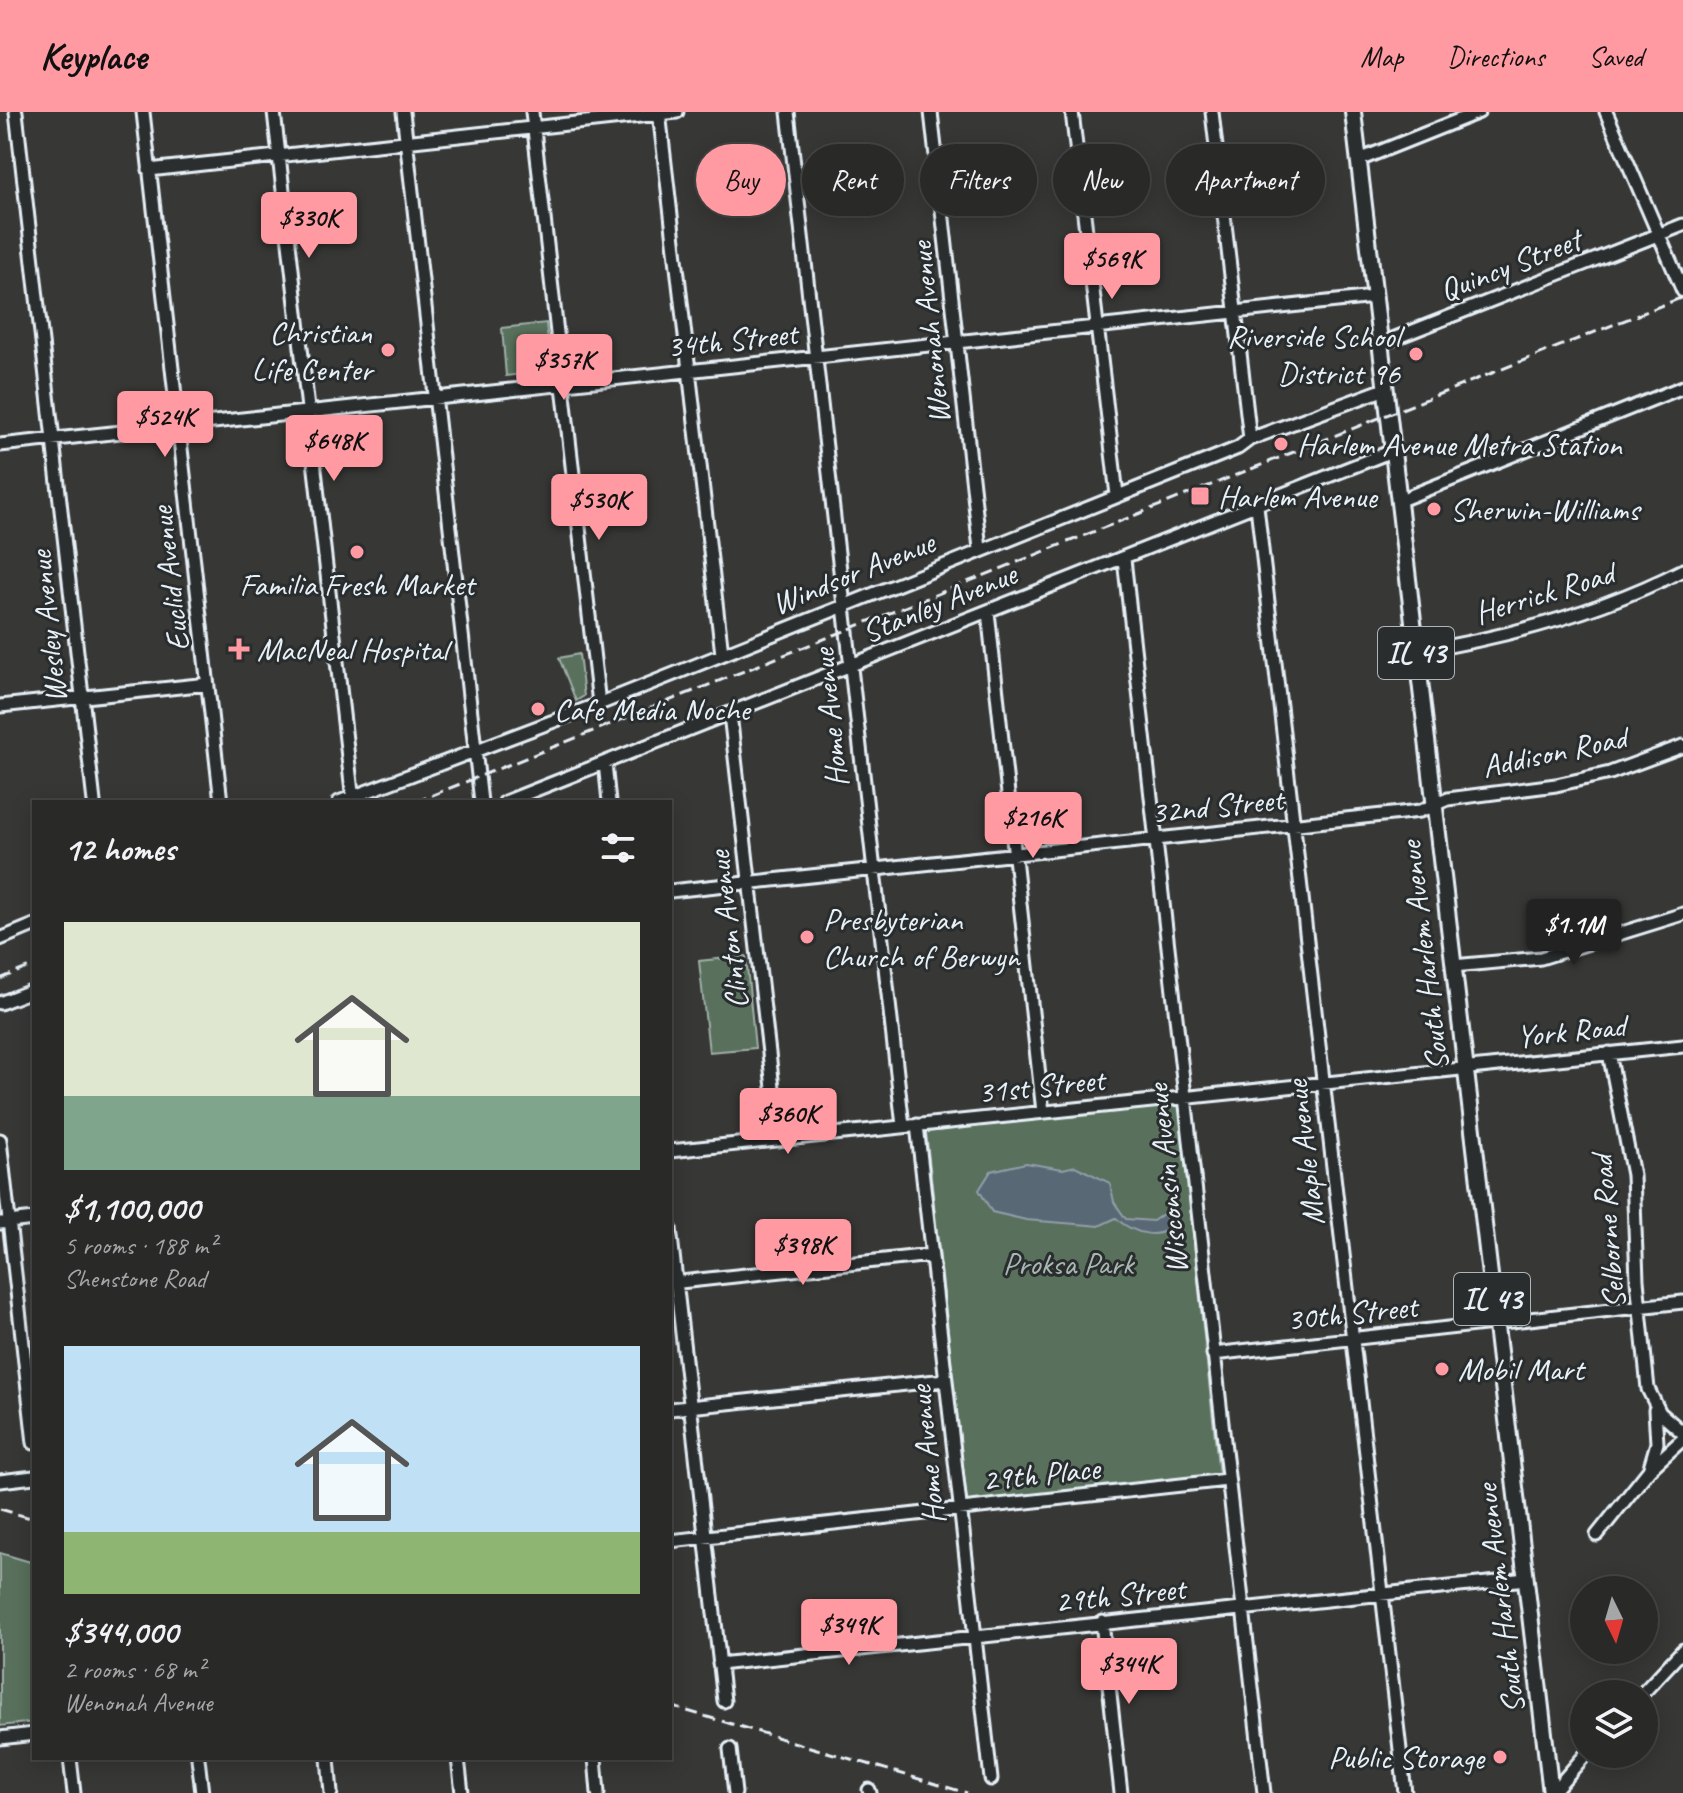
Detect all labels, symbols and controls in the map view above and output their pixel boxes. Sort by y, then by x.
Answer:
text: Keyplace [40,33,147,80]
text: Map [1360,39,1403,74]
text: Directions [1447,39,1545,74]
text: Saved [1589,39,1643,74]
chip: Buy [696,144,786,216]
chip: Rent [802,144,904,216]
chip: Filters [920,144,1037,216]
chip: New [1053,144,1150,216]
chip: Apartment [1166,144,1325,216]
pin: $330K [253,192,365,260]
text: $330K [279,201,339,234]
street label: Quincy Street [1434,218,1590,311]
pin: $569K [1056,233,1168,301]
street label: Wenonah Avenue [900,237,960,426]
text: $569K [1082,242,1142,275]
place label: Christian Life Center [252,312,375,390]
street label: 34th Street [665,312,803,367]
place label: Riverside School District 96 [1227,316,1406,394]
pin: $357K [508,334,620,402]
marker: Christian Life Center [379,341,397,359]
text: $357K [534,343,594,376]
marker: Riverside School District 96 [1407,345,1425,363]
pin: $524K [109,391,221,459]
text: $524K [135,400,195,433]
pin: $648K [278,415,390,483]
text: $648K [304,424,364,457]
place label: Harlem Avenue Metra Station [1297,424,1623,465]
marker: Harlem Avenue Metra Station [1272,435,1290,453]
pin: $530K [543,474,655,542]
place label: Harlem Avenue [1218,476,1379,517]
text: $530K [569,483,629,516]
marker: Harlem Avenue [1189,485,1211,507]
place label: Sherwin-Williams [1450,489,1642,530]
marker: Sherwin-Williams [1425,500,1443,518]
street label: Euclid Avenue [140,502,199,654]
street label: Windsor Avenue [766,521,943,624]
marker: Familia Fresh Market [348,543,366,561]
street label: Wesley Avenue [19,546,76,705]
street label: Herrick Road [1469,551,1624,634]
street label: Stanley Avenue [856,552,1025,653]
place label: Familia Fresh Market [240,564,478,605]
road number: IL 43 [1378,627,1454,679]
place label: MacNeal Hospital [257,629,453,670]
marker: MacNeal Hospital [228,638,250,660]
street label: Home Avenue [802,644,858,789]
place label: Cafe Media Noche [554,689,752,730]
marker: Cafe Media Noche [529,700,547,718]
street label: Addison Road [1478,716,1635,787]
street label: 32nd Street [1149,778,1288,833]
pin: $216K [977,792,1089,860]
text: $216K [1003,801,1063,834]
icon: filters [596,826,640,870]
text: 12 homes [64,827,175,870]
street label: South Harlem Avenue [1389,836,1458,1073]
street label: Clinton Avenue [698,846,758,1011]
place label: Presbyterian Church of Berwyn [823,899,1021,977]
pin: $1.1M [1518,899,1630,967]
text: $1.1M [1544,908,1604,941]
marker: Presbyterian Church of Berwyn [798,928,816,946]
icon: home [280,974,424,1118]
street label: York Road [1514,1004,1632,1057]
street label: 31st Street [976,1059,1110,1113]
street label: Maple Avenue [1275,1075,1334,1228]
street label: Wisconsin Avenue [1136,1080,1197,1276]
pin: $360K [732,1088,844,1156]
text: $360K [758,1097,818,1130]
street label: Selborne Road [1580,1148,1635,1310]
text: $1,100,000 [64,1186,200,1229]
pin: $398K [747,1219,859,1287]
text: $398K [773,1228,833,1261]
text: 5 rooms · 188 m² [64,1229,216,1262]
park label: Proksa Park [1003,1243,1136,1284]
text: Shenstone Road [64,1262,206,1295]
road number: IL 43 [1454,1273,1530,1325]
street label: 30th Street [1285,1285,1423,1340]
place label: Mobil Mart [1458,1349,1587,1390]
marker: Mobil Mart [1433,1360,1451,1378]
street label: Home Avenue [899,1381,955,1526]
icon: home [280,1398,424,1542]
street label: 29th Place [980,1447,1104,1501]
street label: South Harlem Avenue [1465,1479,1534,1716]
street label: 29th Street [1053,1567,1191,1622]
north arrow [1570,1576,1658,1664]
map controls [1570,1576,1658,1768]
pin: $349K [793,1599,905,1667]
text: $349K [819,1608,879,1641]
text: $344,000 [64,1610,178,1653]
pin: $344K [1073,1638,1185,1706]
text: $344K [1099,1647,1159,1680]
text: 2 rooms · 68 m² [64,1653,205,1686]
button: layers [1570,1680,1658,1768]
text: Wenonah Avenue [64,1686,213,1719]
place label: Public Storage [1328,1737,1487,1778]
marker: Public Storage [1491,1748,1509,1766]

